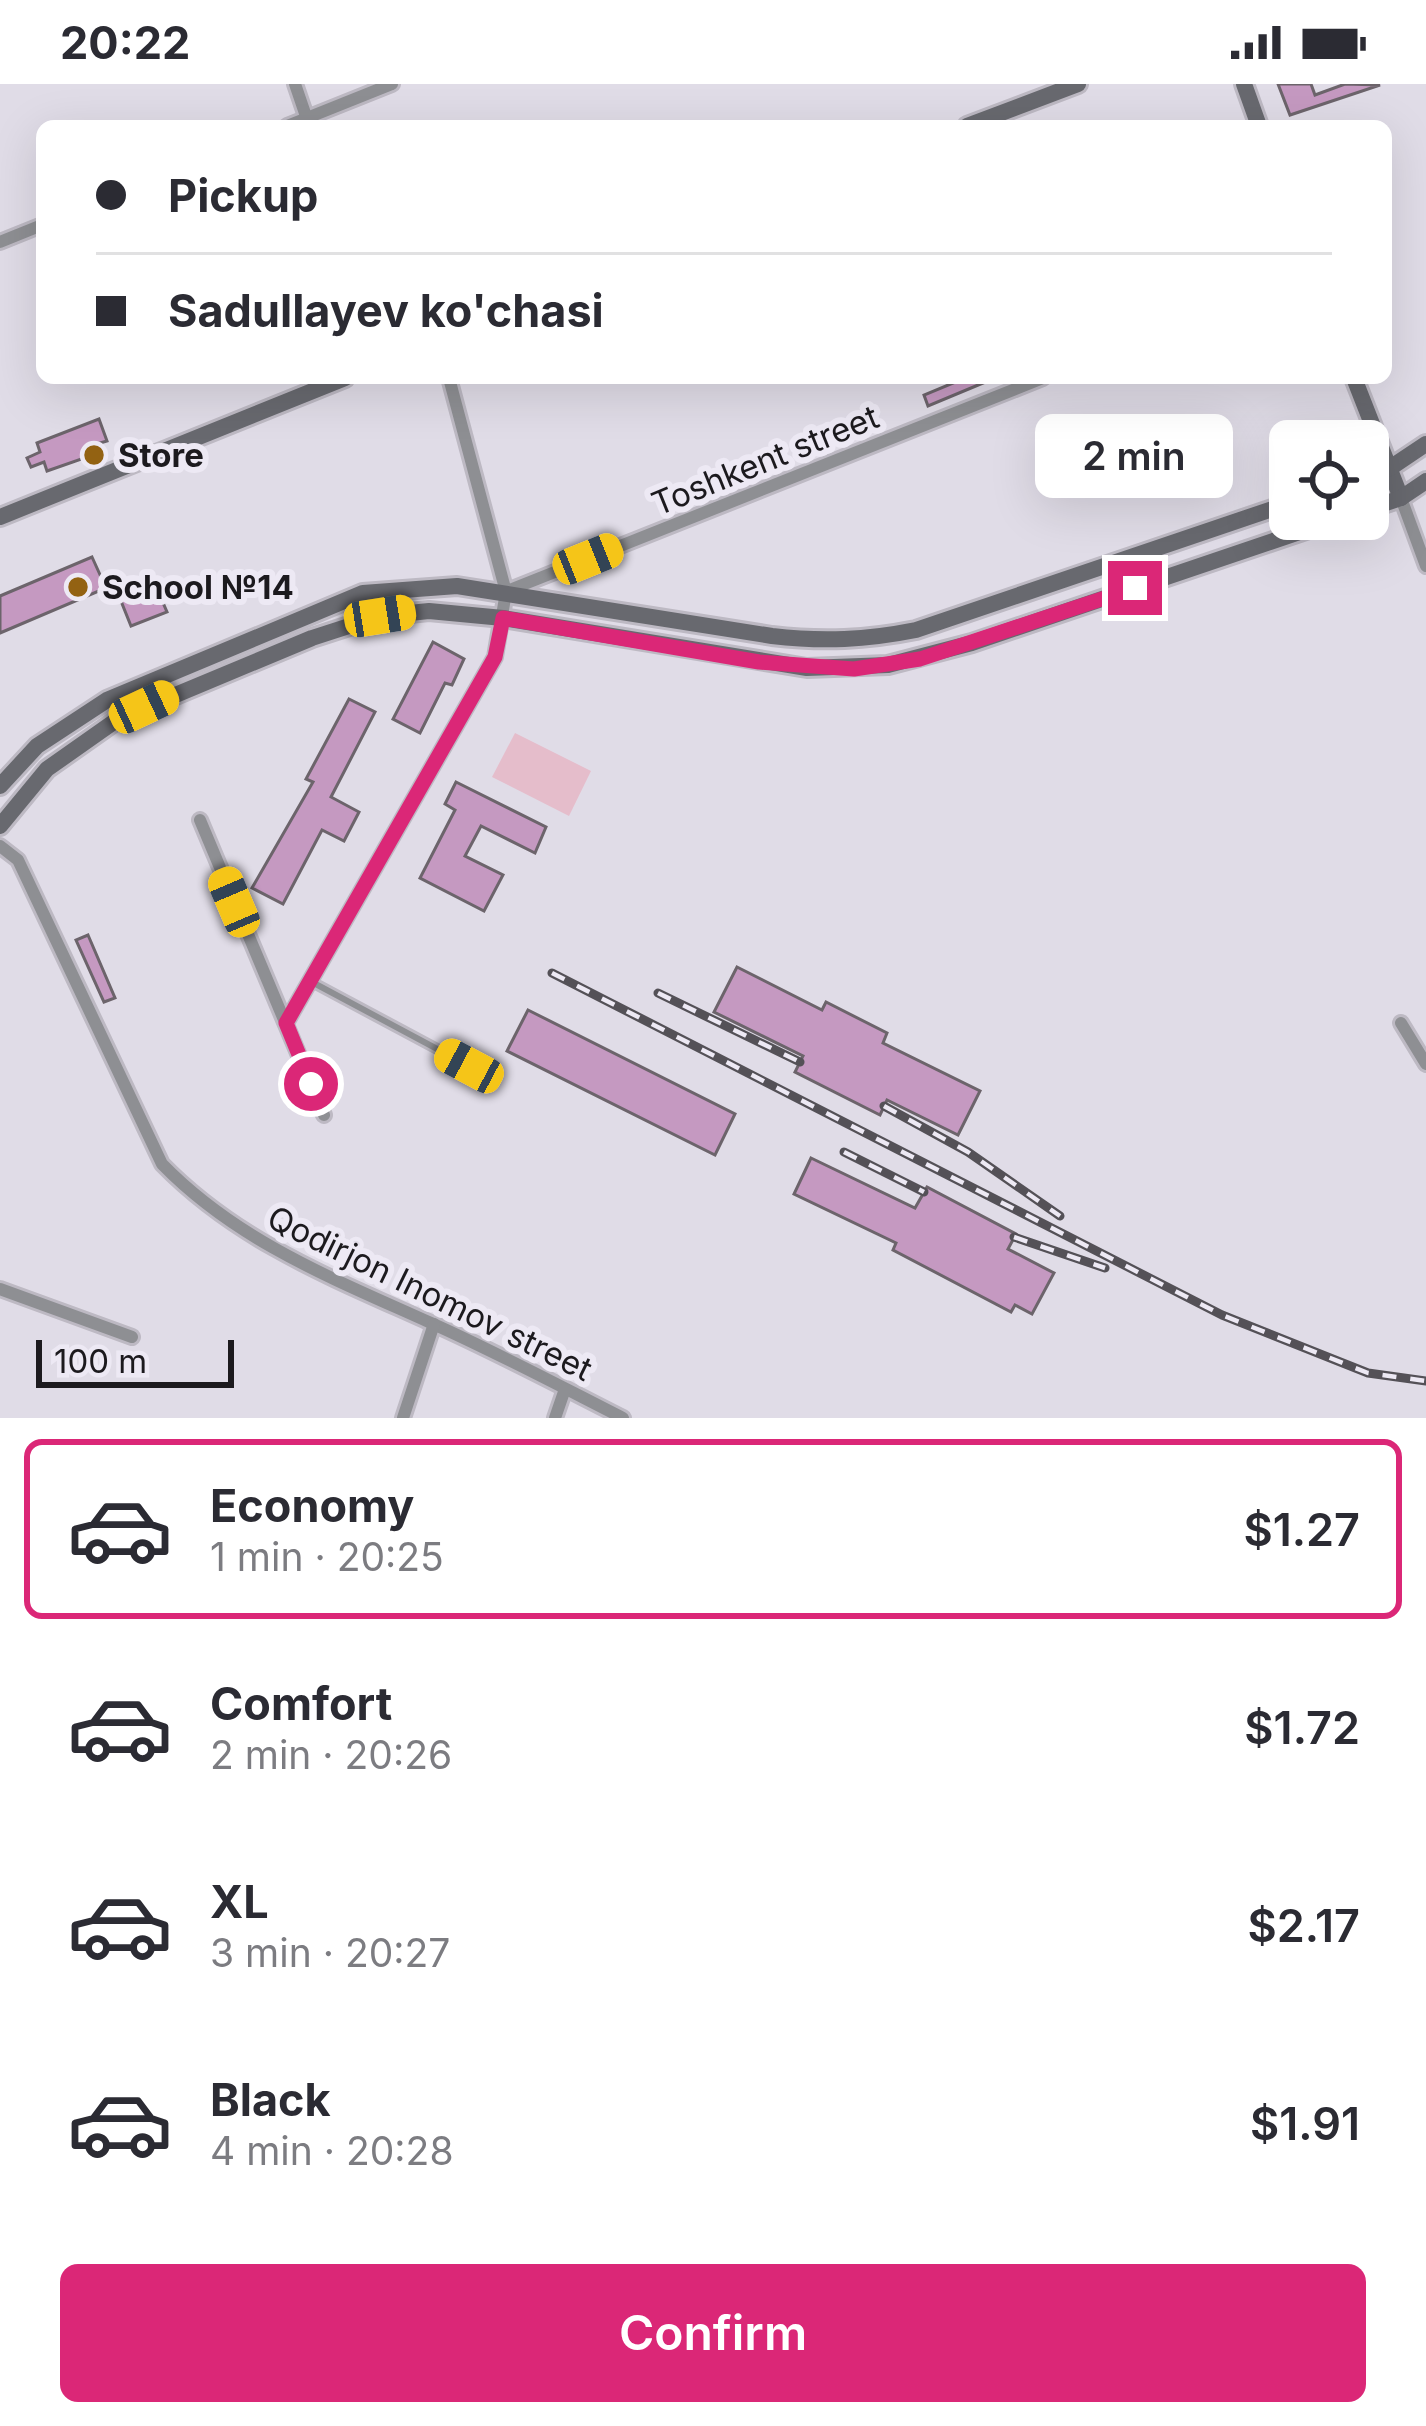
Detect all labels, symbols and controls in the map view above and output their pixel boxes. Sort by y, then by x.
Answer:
text: 20:22 [60,15,190,70]
text: Pickup [168,168,318,223]
text: Sadullayev ko'chasi [168,283,604,338]
street label: Toshkent street [646,396,884,524]
callout: 2 min [1036,414,1234,498]
map controls [1269,420,1389,540]
button: locate [1269,420,1389,540]
text: 2 min [1082,432,1186,479]
place label: Store [118,435,204,475]
marker: Store [81,442,107,468]
car [548,529,628,589]
route end [1108,561,1162,615]
place label: School №14 [102,567,294,607]
marker: School №14 [65,574,91,600]
car [342,593,418,639]
car [104,675,184,739]
car [203,862,265,942]
car [429,1033,509,1099]
route start [284,1057,338,1111]
street label: Qodirjon Inomov street [261,1197,599,1389]
scale bar [36,1334,234,1387]
text: 100 m [54,1341,147,1381]
icon: car [66,1475,174,1583]
text: Economy [210,1478,414,1533]
text: $1.27 [1243,1502,1360,1557]
text: 1 min · 20:25 [210,1533,444,1580]
icon: car [66,1673,174,1781]
text: Comfort [210,1676,392,1731]
text: $1.72 [1244,1700,1360,1755]
text: 2 min · 20:26 [210,1731,452,1778]
icon: car [66,1871,174,1979]
text: XL [210,1874,269,1929]
text: $2.17 [1247,1898,1360,1953]
text: 3 min · 20:27 [210,1929,450,1976]
icon: car [66,2069,174,2177]
text: Black [210,2072,331,2127]
text: $1.91 [1250,2096,1360,2151]
text: 4 min · 20:28 [210,2127,454,2174]
button: Confirm [60,2264,1366,2402]

